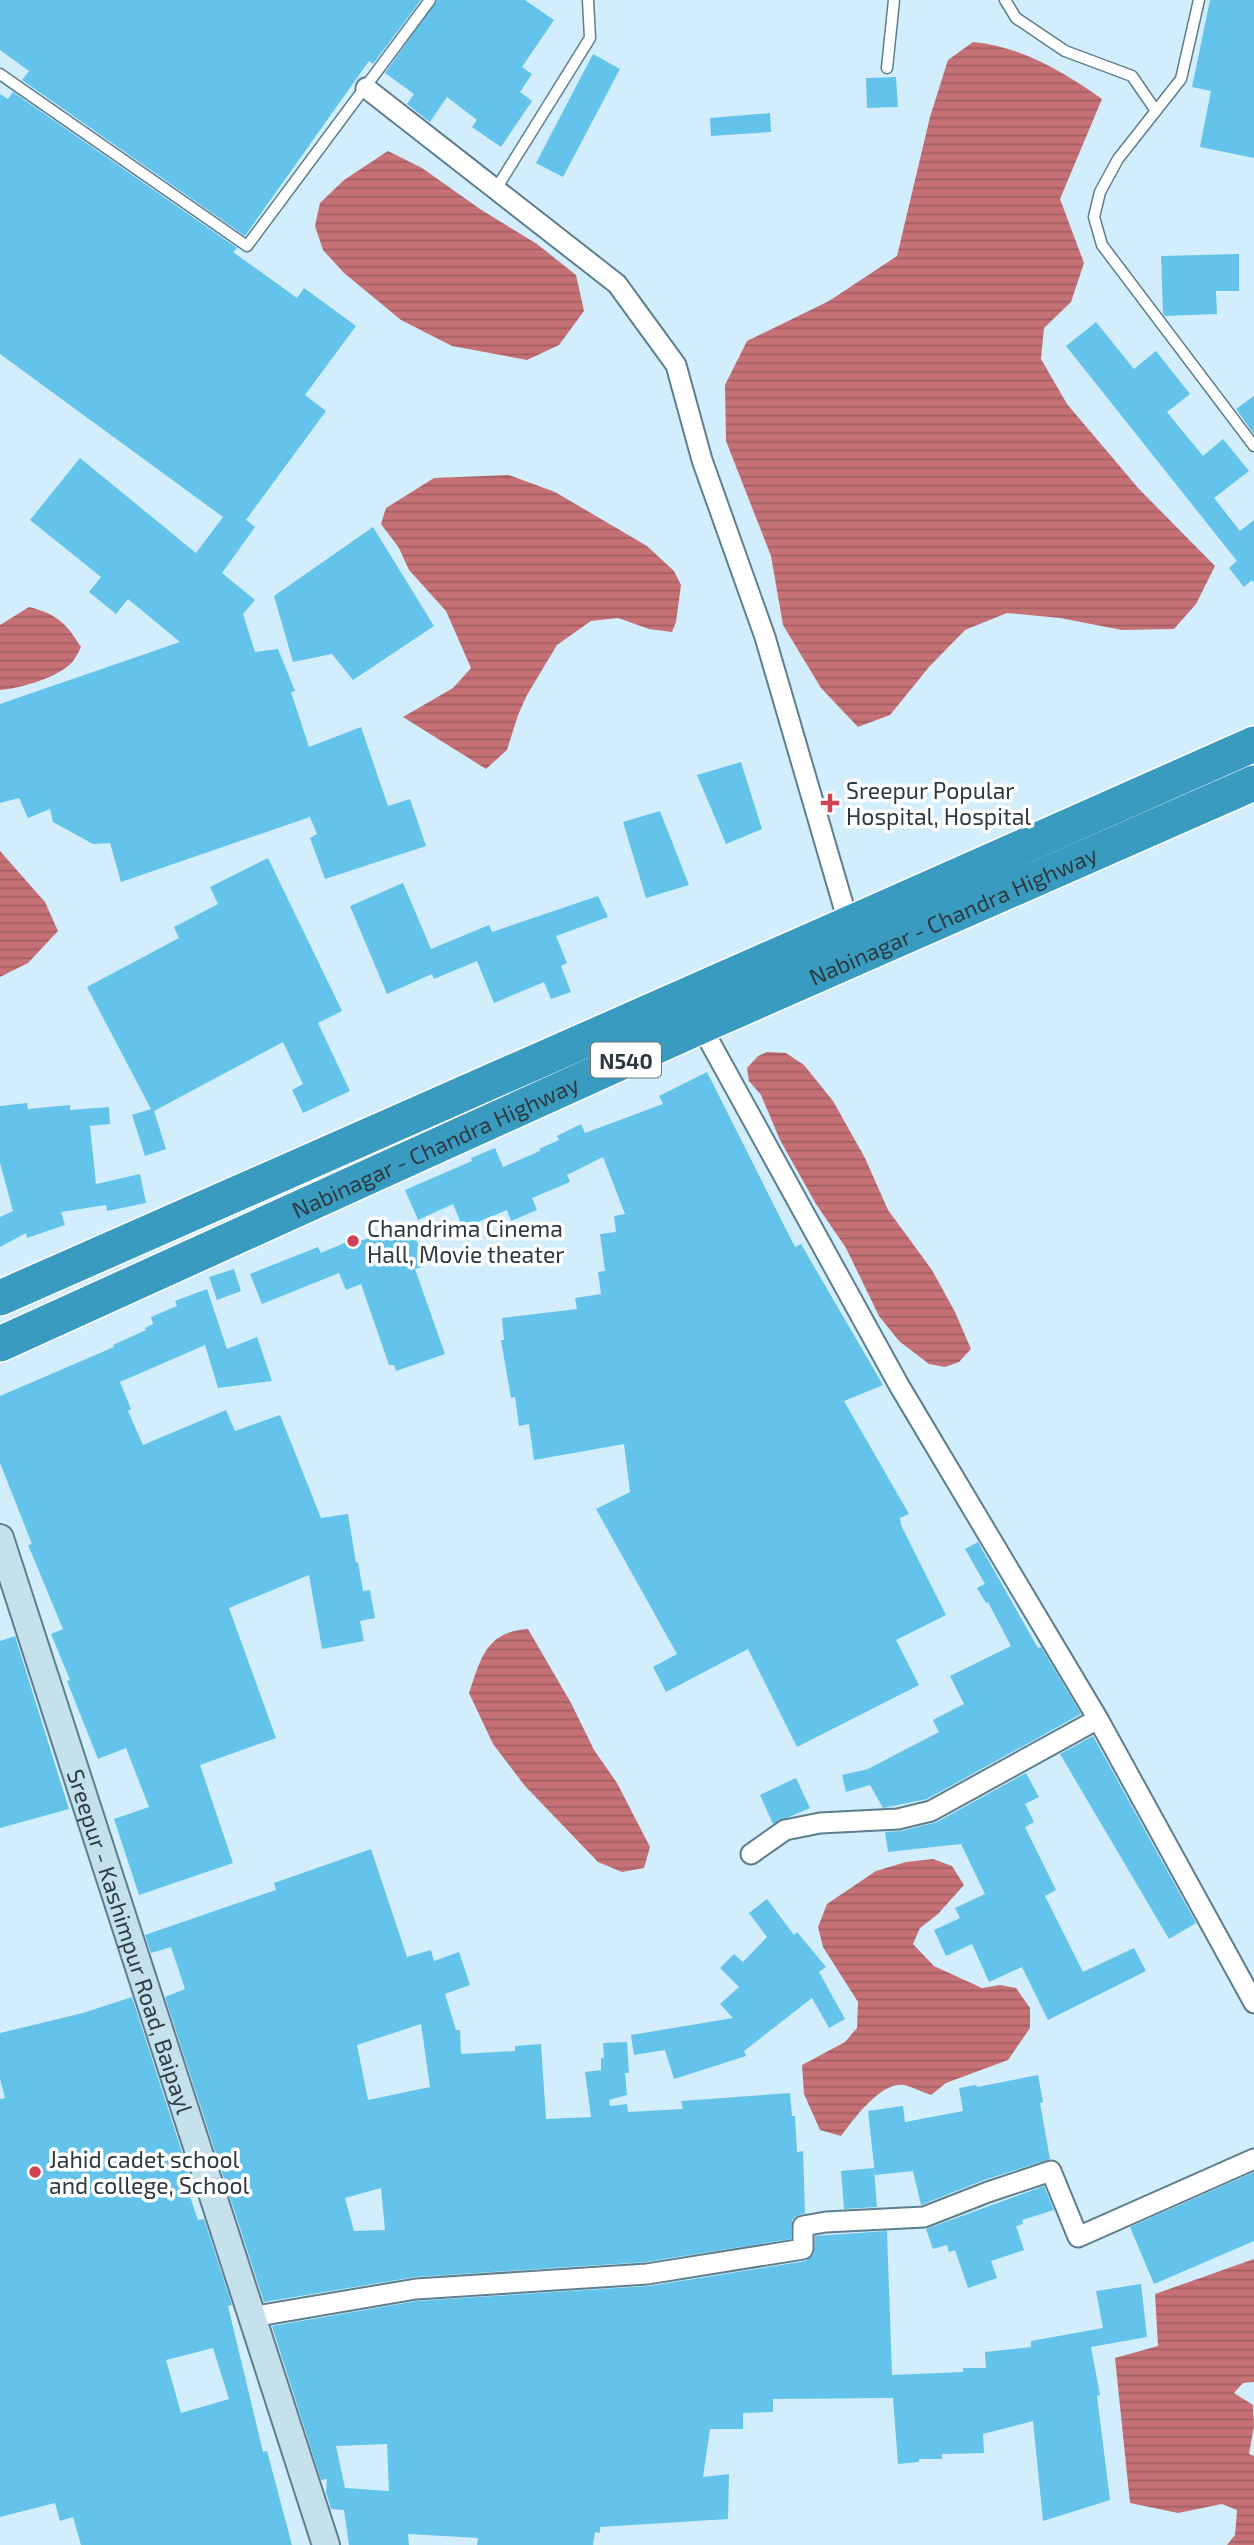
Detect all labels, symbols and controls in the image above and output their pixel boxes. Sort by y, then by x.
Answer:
place label: Sreepur Popular Hospital, Hospital [846,776,1031,830]
marker: Sreepur Popular Hospital, Hospital [820,793,840,813]
street label: Nabinagar - Chandra Highway [804,840,1102,991]
road number: N540 [591,1042,661,1078]
street label: Nabinagar - Chandra Highway [287,1069,583,1224]
place label: Chandrima Cinema Hall, Movie theater [367,1214,565,1268]
marker: Chandrima Cinema Hall, Movie theater [345,1233,361,1249]
street label: Sreepur - Kashimpur Road, Baipayl [62,1765,200,2118]
place label: Jahid cadet school and college, School [49,2145,250,2199]
marker: Jahid cadet school and college, School [27,2164,43,2180]

